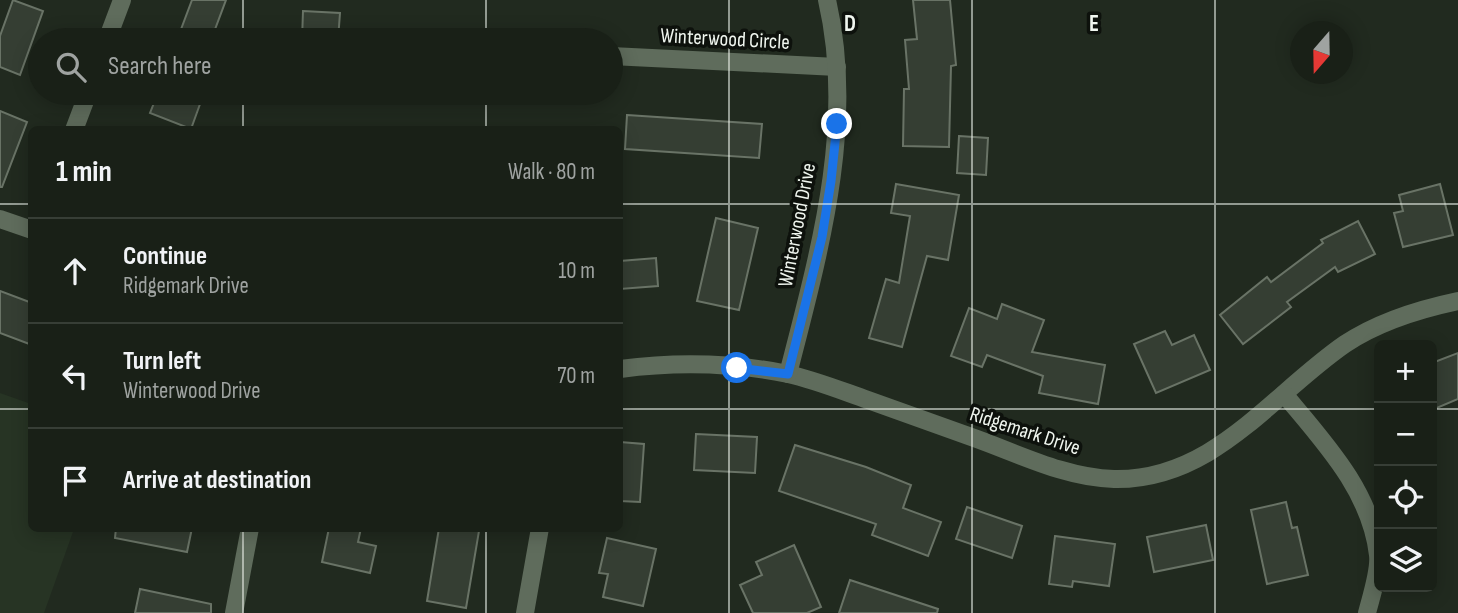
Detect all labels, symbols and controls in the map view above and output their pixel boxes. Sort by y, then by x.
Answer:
text: D [844,10,856,38]
text: E [1089,10,1099,38]
north arrow [1290,21,1353,84]
street label: Winterwood Circle [660,23,790,55]
search box [28,28,623,105]
icon: search [52,48,90,86]
text: Search here [108,51,211,82]
route end [821,108,852,139]
text: 1 min [56,154,112,190]
text: Walk · 80 m [508,158,595,186]
street label: Winterwood Drive [773,161,821,289]
text: Continue [123,241,207,272]
icon: ahead [56,252,94,290]
text: 10 m [558,257,595,285]
text: Ridgemark Drive [123,272,249,300]
map controls [1374,340,1437,592]
button: + [1374,340,1437,403]
text: Turn left [123,346,201,377]
route start [721,352,752,383]
icon: left [56,357,94,395]
text: 70 m [557,362,595,390]
text: Winterwood Drive [123,377,261,405]
street label: Ridgemark Drive [967,401,1083,461]
button: − [1374,403,1437,466]
icon: arrive [56,462,94,500]
text: Arrive at destination [123,465,311,496]
button: locate [1374,466,1437,529]
button: layers [1374,529,1437,592]

